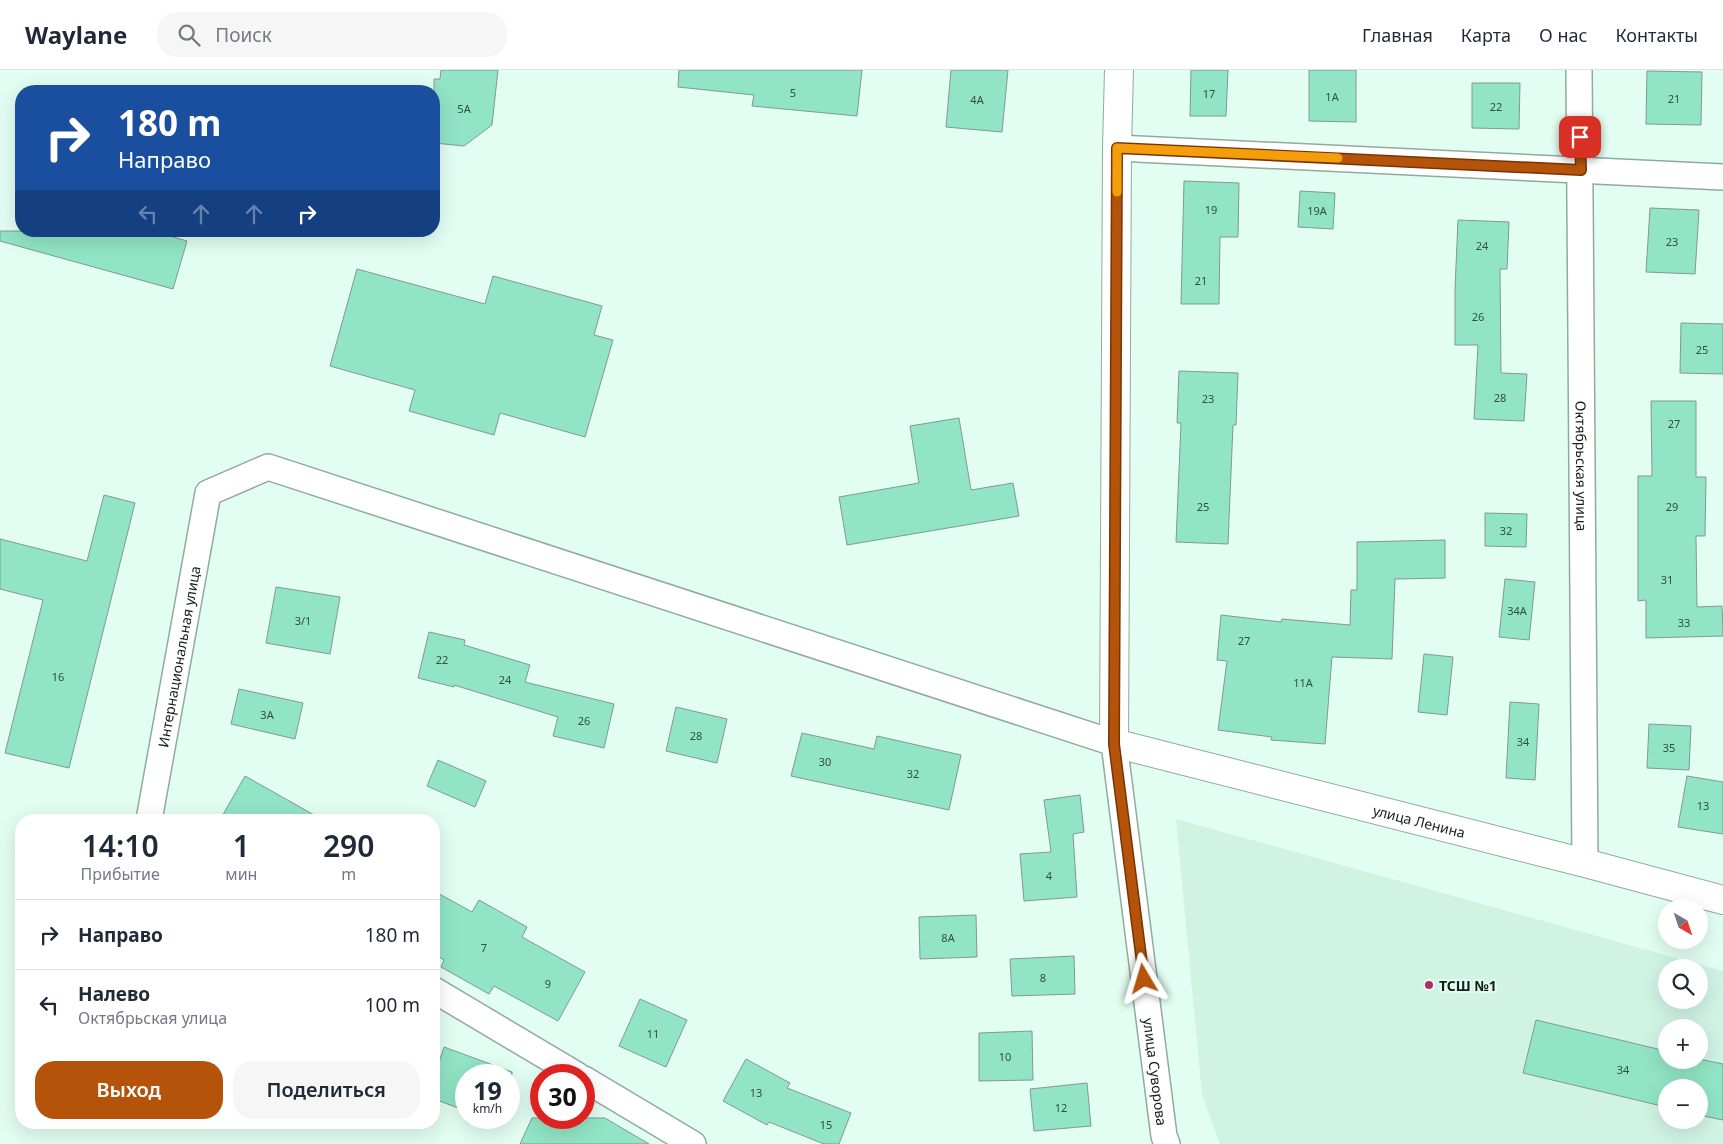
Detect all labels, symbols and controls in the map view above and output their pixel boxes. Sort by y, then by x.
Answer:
search box [157,12,507,57]
text: Waylane [25,18,127,51]
icon: search [175,21,203,49]
text: Поиск [215,22,272,48]
text: Главная [1362,23,1433,47]
text: Карта [1461,23,1511,47]
text: О нас [1539,23,1587,47]
text: Контакты [1615,23,1698,47]
house number: 5 [790,85,796,100]
house number: 17 [1203,86,1215,101]
house number: 1А [1325,89,1340,104]
house number: 21 [1668,91,1680,106]
house number: 4А [970,92,985,107]
text: 180 m [118,99,221,146]
house number: 22 [1490,99,1502,114]
house number: 5А [457,101,472,116]
icon: right [35,105,100,170]
pin [1559,116,1601,158]
icon: arrive [1566,123,1594,151]
text: Направо [118,144,211,174]
icon: left [134,200,162,228]
icon: ahead [187,200,215,228]
icon: ahead [240,200,268,228]
icon: right [293,200,321,228]
house number: 19 [1205,202,1217,217]
house number: 19А [1307,203,1328,218]
house number: 23 [1666,234,1678,249]
house number: 24 [1476,238,1489,253]
house number: 21 [1195,273,1207,288]
house number: 26 [1472,309,1484,324]
house number: 25 [1696,342,1708,357]
house number: 28 [1494,390,1506,405]
house number: 23 [1202,391,1214,406]
street label: Октябрьская улица [1572,401,1592,531]
house number: 27 [1668,416,1680,431]
house number: 25 [1197,499,1209,514]
house number: 29 [1666,499,1678,514]
house number: 32 [1500,523,1512,538]
street label: Интернациональная улица [153,564,204,749]
house number: 31 [1661,572,1673,587]
house number: 34А [1507,603,1528,618]
house number: 3/1 [295,613,311,628]
house number: 33 [1678,615,1690,630]
house number: 27 [1238,633,1250,648]
house number: 22 [436,652,448,667]
house number: 16 [52,669,64,684]
house number: 24 [499,672,512,687]
house number: 11А [1293,675,1314,690]
house number: 3А [260,707,275,722]
house number: 26 [578,713,590,728]
house number: 28 [690,728,702,743]
house number: 34 [1517,734,1530,749]
house number: 35 [1663,740,1675,755]
house number: 30 [819,754,831,769]
house number: 32 [907,766,919,781]
house number: 13 [1697,798,1709,813]
street label: улица Ленина [1371,800,1467,842]
text: 14:10 [82,825,159,866]
text: 1 [233,825,250,866]
text: 290 [323,825,374,866]
text: Прибытие [81,863,160,885]
text: мин [225,863,257,885]
text: m [341,863,356,885]
house number: 4 [1046,868,1053,883]
north arrow [1658,899,1708,949]
map controls [1658,899,1708,1129]
icon: right [35,921,63,949]
text: Направо [78,922,163,948]
text: 180 m [365,922,420,948]
house number: 8А [941,930,956,945]
house number: 7 [481,940,487,955]
position arrow [1117,952,1169,1004]
button: search [1658,959,1708,1009]
house number: 8 [1040,970,1046,985]
house number: 9 [545,976,551,991]
place label: ТСШ №1 [1439,976,1497,995]
marker: ТСШ №1 [1423,979,1435,991]
text: Налево [78,981,150,1007]
icon: left [35,991,63,1019]
text: 100 m [365,992,420,1018]
text: Октябрьская улица [78,1007,227,1029]
street label: улица Суворова [1140,1017,1172,1127]
button: + [1658,1019,1708,1069]
house number: 11 [647,1026,659,1041]
house number: 10 [999,1049,1011,1064]
button: Выход [35,1061,223,1119]
button: Поделиться [233,1061,420,1119]
house number: 34 [1617,1062,1630,1077]
speed limit sign: 30 [530,1064,595,1129]
text: 19 [473,1073,502,1107]
button: − [1658,1079,1708,1129]
house number: 13 [750,1085,762,1100]
text: km/h [473,1100,502,1117]
house number: 12 [1055,1100,1067,1115]
house number: 15 [820,1117,832,1132]

